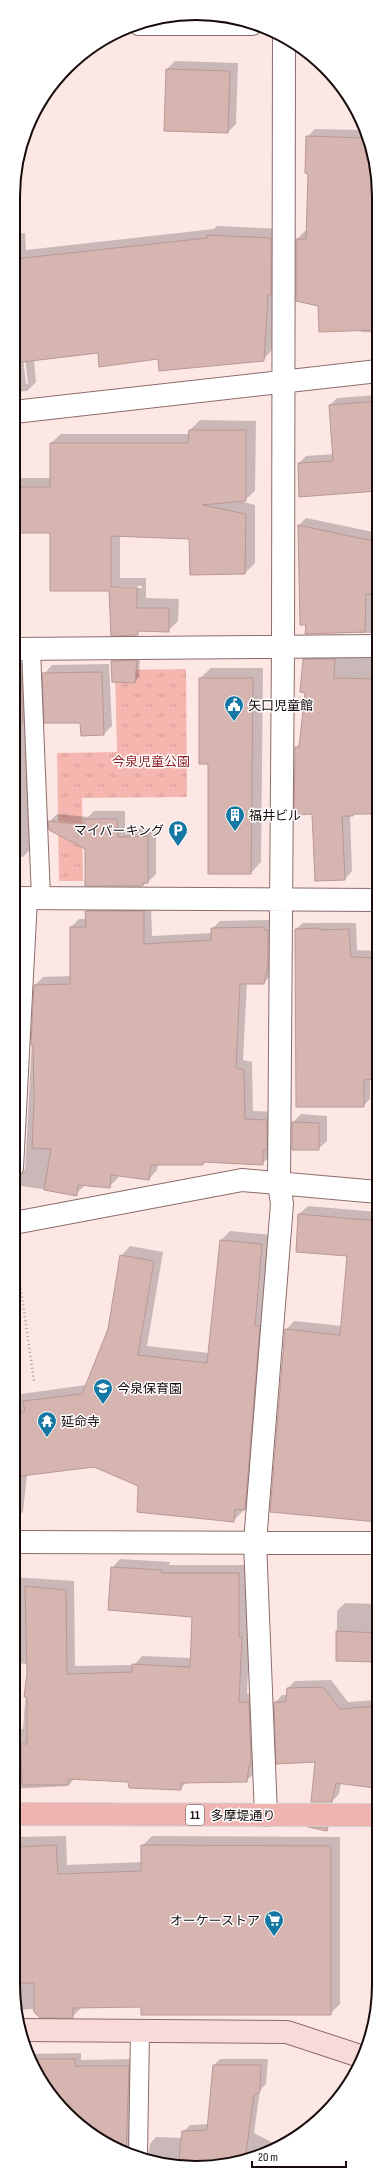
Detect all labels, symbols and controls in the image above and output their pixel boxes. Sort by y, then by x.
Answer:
public building icon: 矢口児童館 [223,694,245,722]
place label: 矢口児童館 [248,698,313,714]
park label: 今泉児童公園 [112,754,190,770]
building icon: 福井ビル [224,804,246,832]
place label: 福井ビル [249,808,301,824]
parking icon: マイパーキング [167,819,189,847]
place label: マイパーキング [74,823,164,839]
school or university icon: 今泉保育園 [92,1377,114,1405]
place label: 今泉保育園 [117,1381,182,1397]
temple icon: 延命寺 [36,1410,58,1438]
place label: 延命寺 [61,1414,100,1430]
road number: 11 [186,1805,204,1825]
street label: 多摩堤通り [210,1808,276,1824]
supermarket icon: オーケーストア [263,1909,285,1937]
place label: オーケーストア [170,1913,260,1929]
scale bar [252,2143,346,2169]
text: 20 m [258,2150,278,2165]

